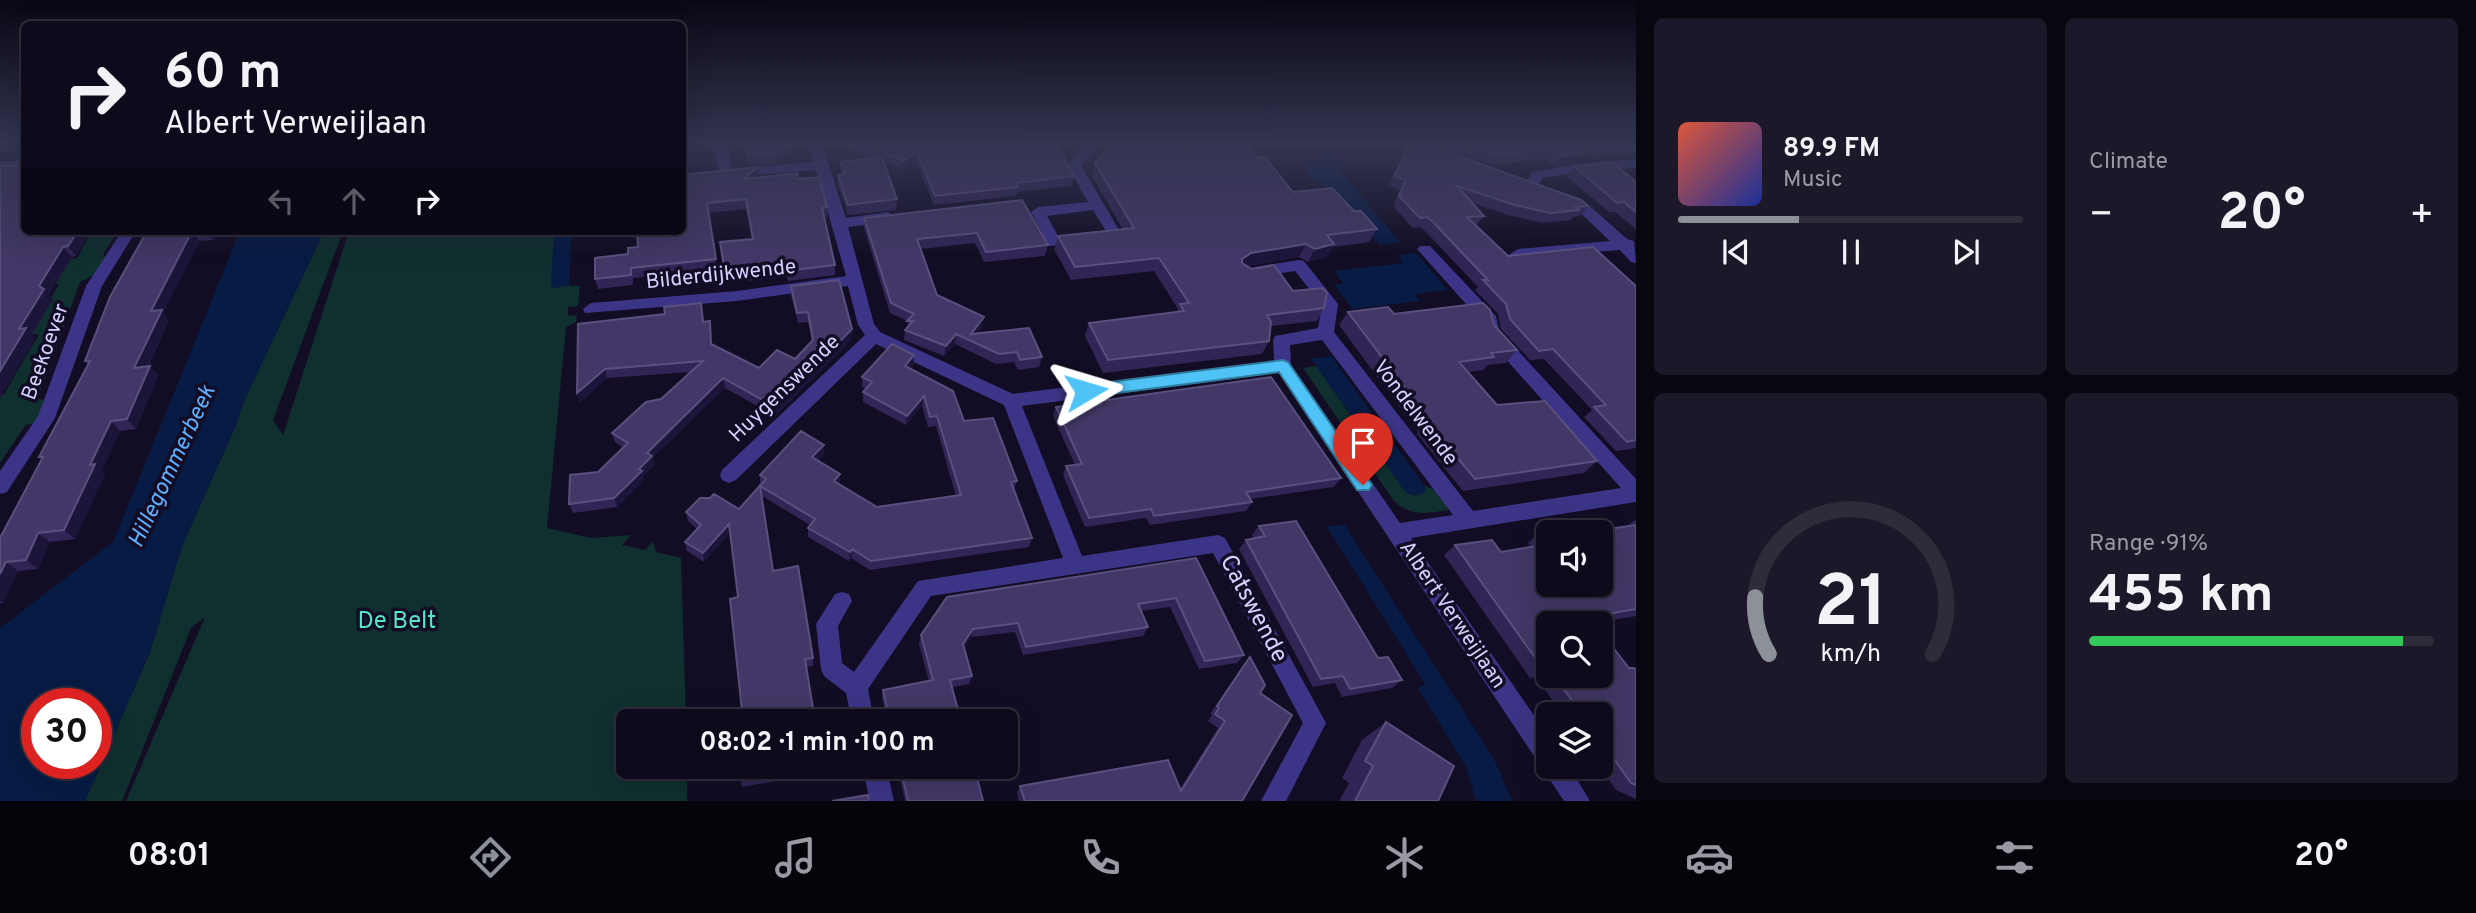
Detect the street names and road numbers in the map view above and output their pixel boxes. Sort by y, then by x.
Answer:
street label: Bilderdijkwende [644,254,798,296]
street label: Beekoever [16,300,76,404]
street label: Huygenswende [724,329,846,449]
street label: Vondelwende [1366,355,1464,471]
street label: Albert Verweijlaan [1393,536,1511,694]
street label: Catswende [1212,550,1294,668]

